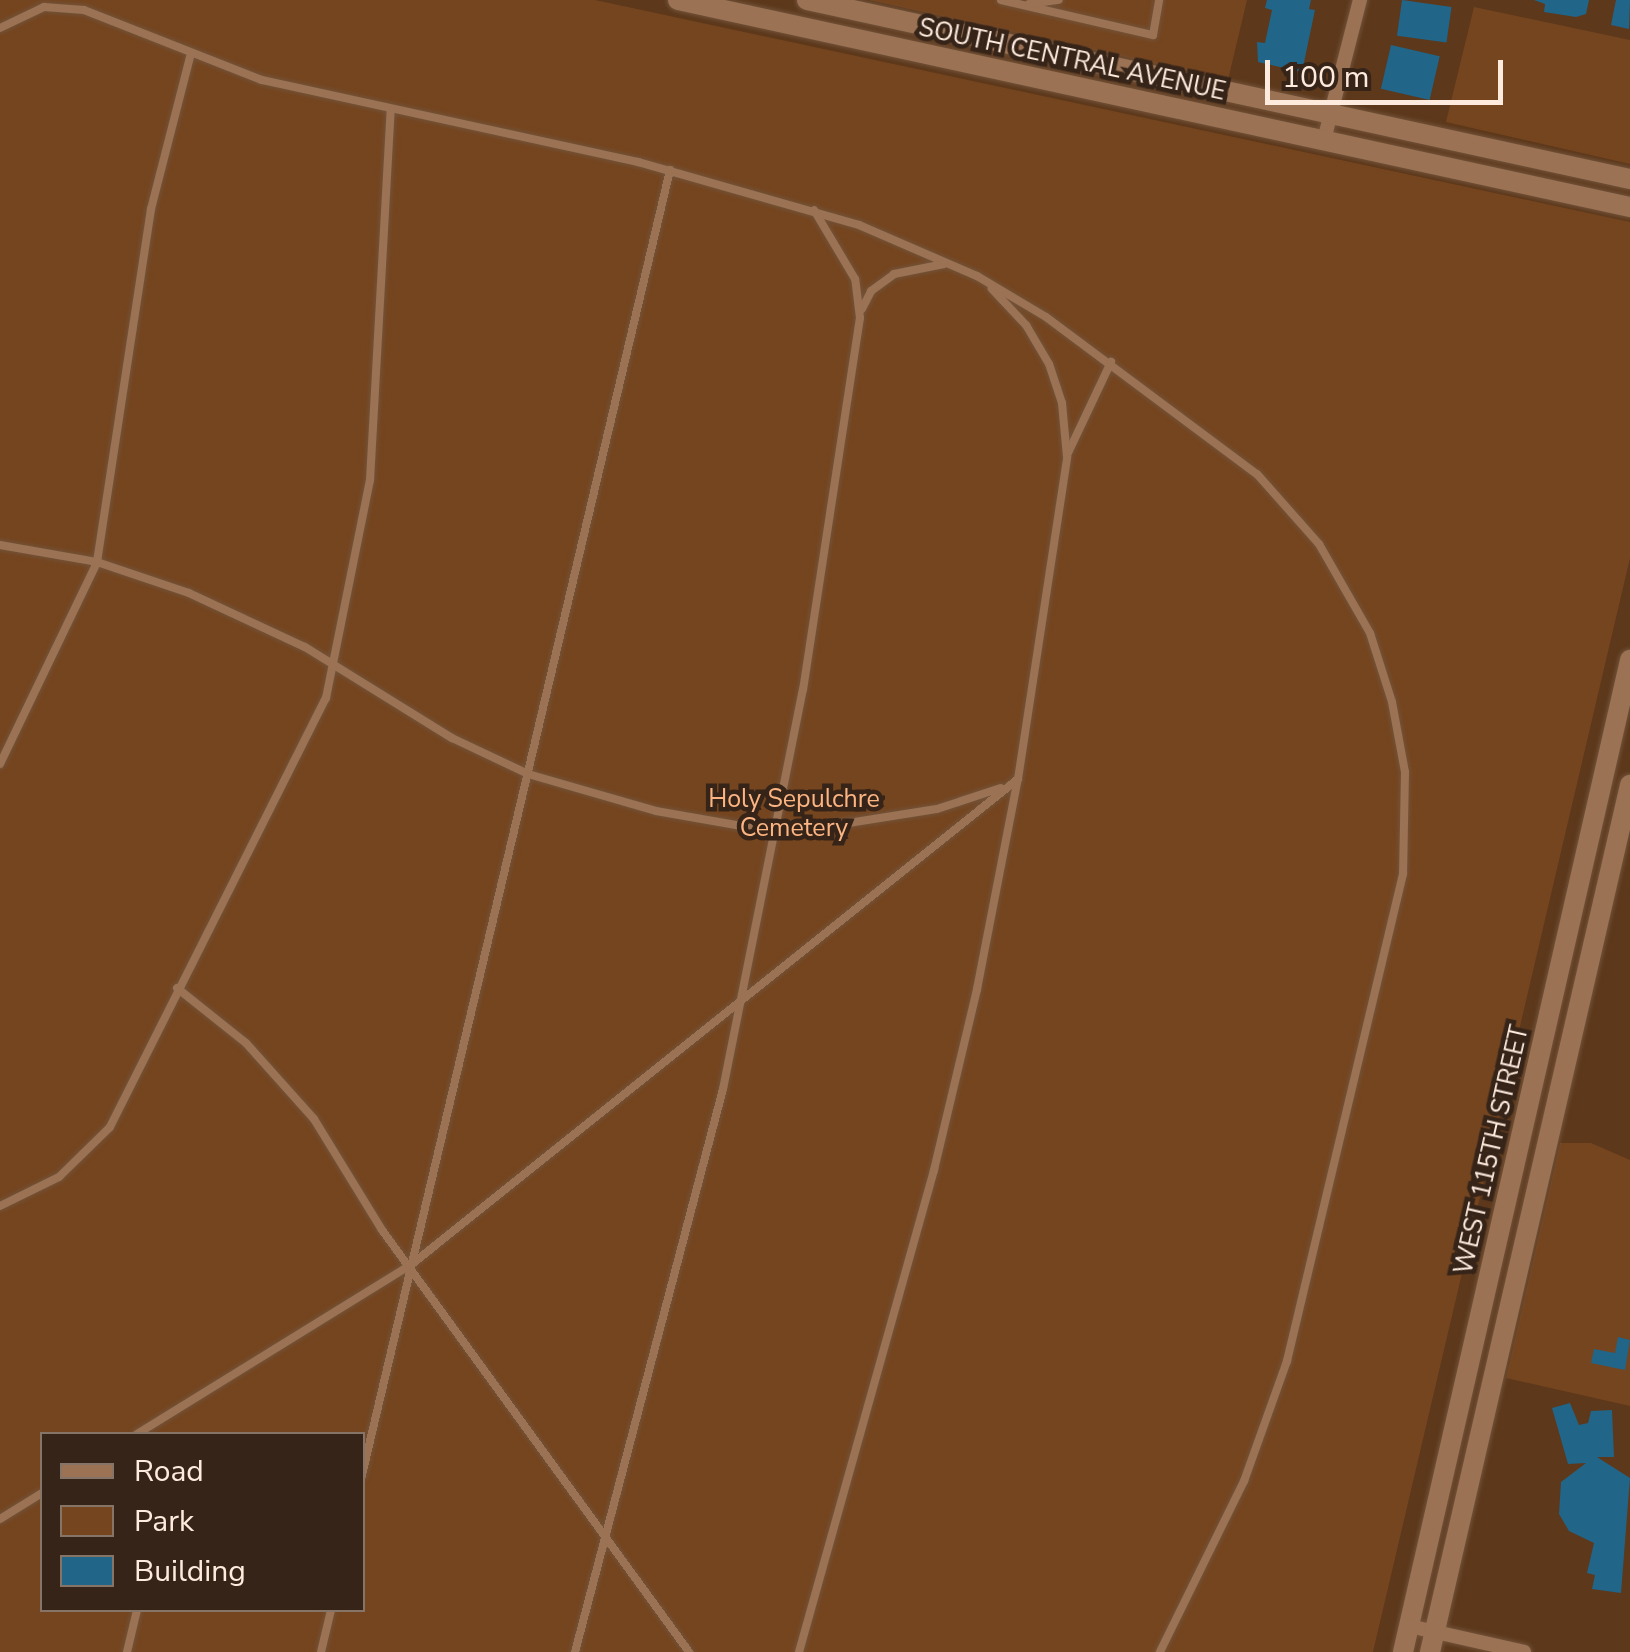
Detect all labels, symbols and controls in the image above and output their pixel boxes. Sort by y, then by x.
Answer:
street label: SOUTH CENTRAL AVENUE [916,13,1228,107]
scale bar [1270,40,1508,102]
text: 100 m [1282,57,1369,98]
park label: Holy Sepulchre Cemetery [708,785,880,844]
street label: WEST 115TH STREET [1449,1023,1535,1277]
legend [40,1432,365,1612]
text: Road [134,1451,204,1492]
text: Park [134,1501,194,1542]
text: Building [134,1551,246,1592]

